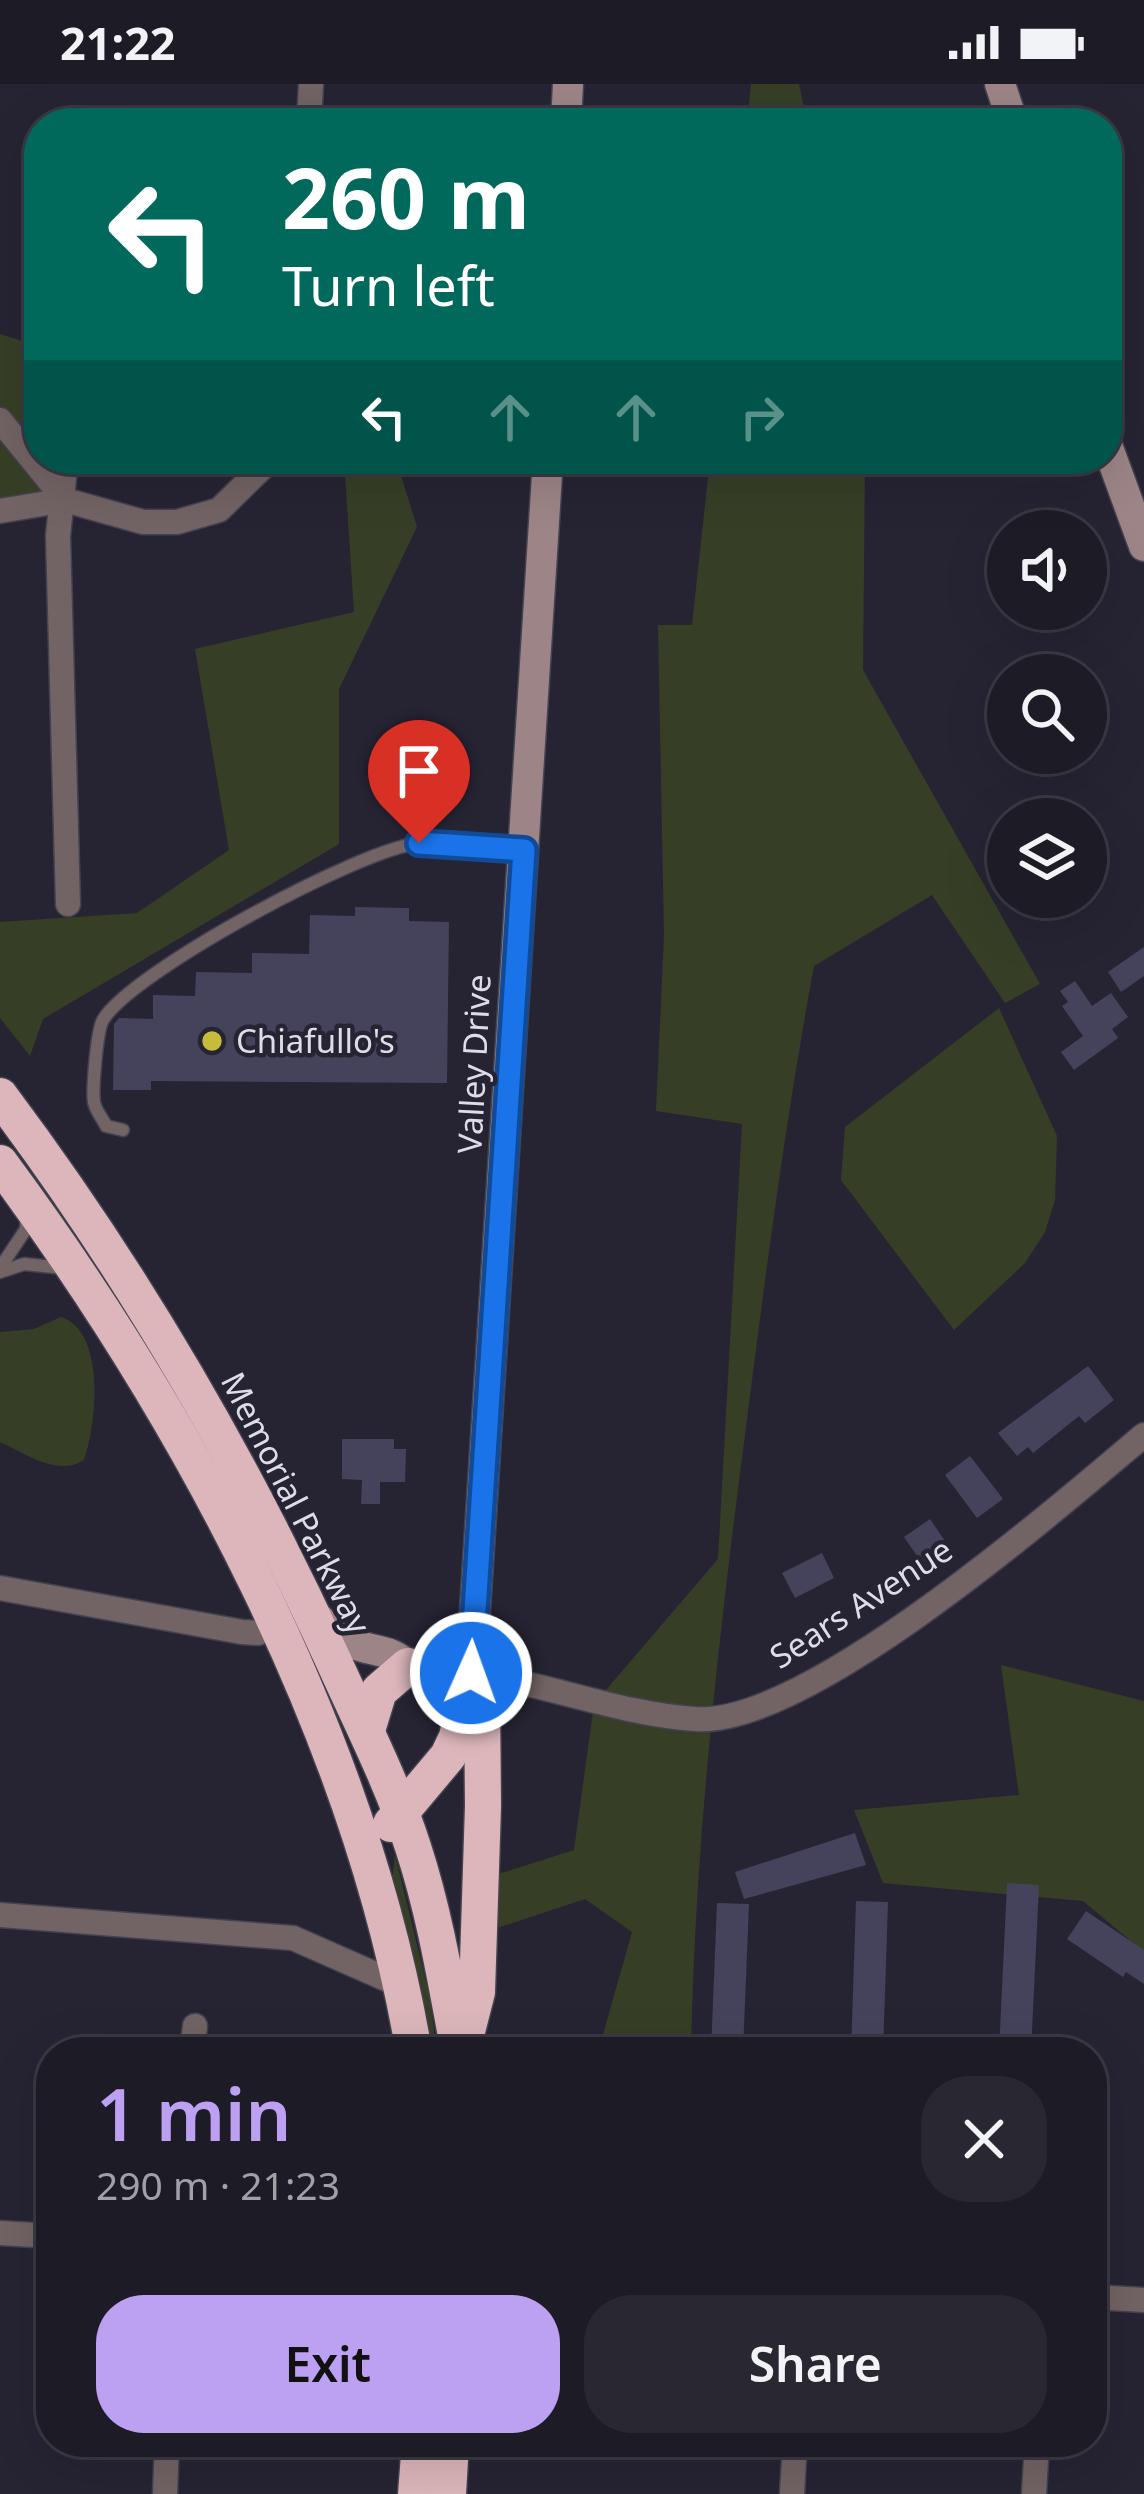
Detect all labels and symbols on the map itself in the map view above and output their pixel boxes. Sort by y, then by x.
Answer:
pin [368,720,470,843]
street label: Valley Drive [446,973,501,1155]
place label: Chiafullo's [236,1018,395,1063]
marker: Chiafullo's [199,1028,225,1054]
street label: Memorial Parkway [211,1364,382,1641]
street label: Sears Avenue [761,1527,961,1678]
position arrow [408,1610,534,1736]

